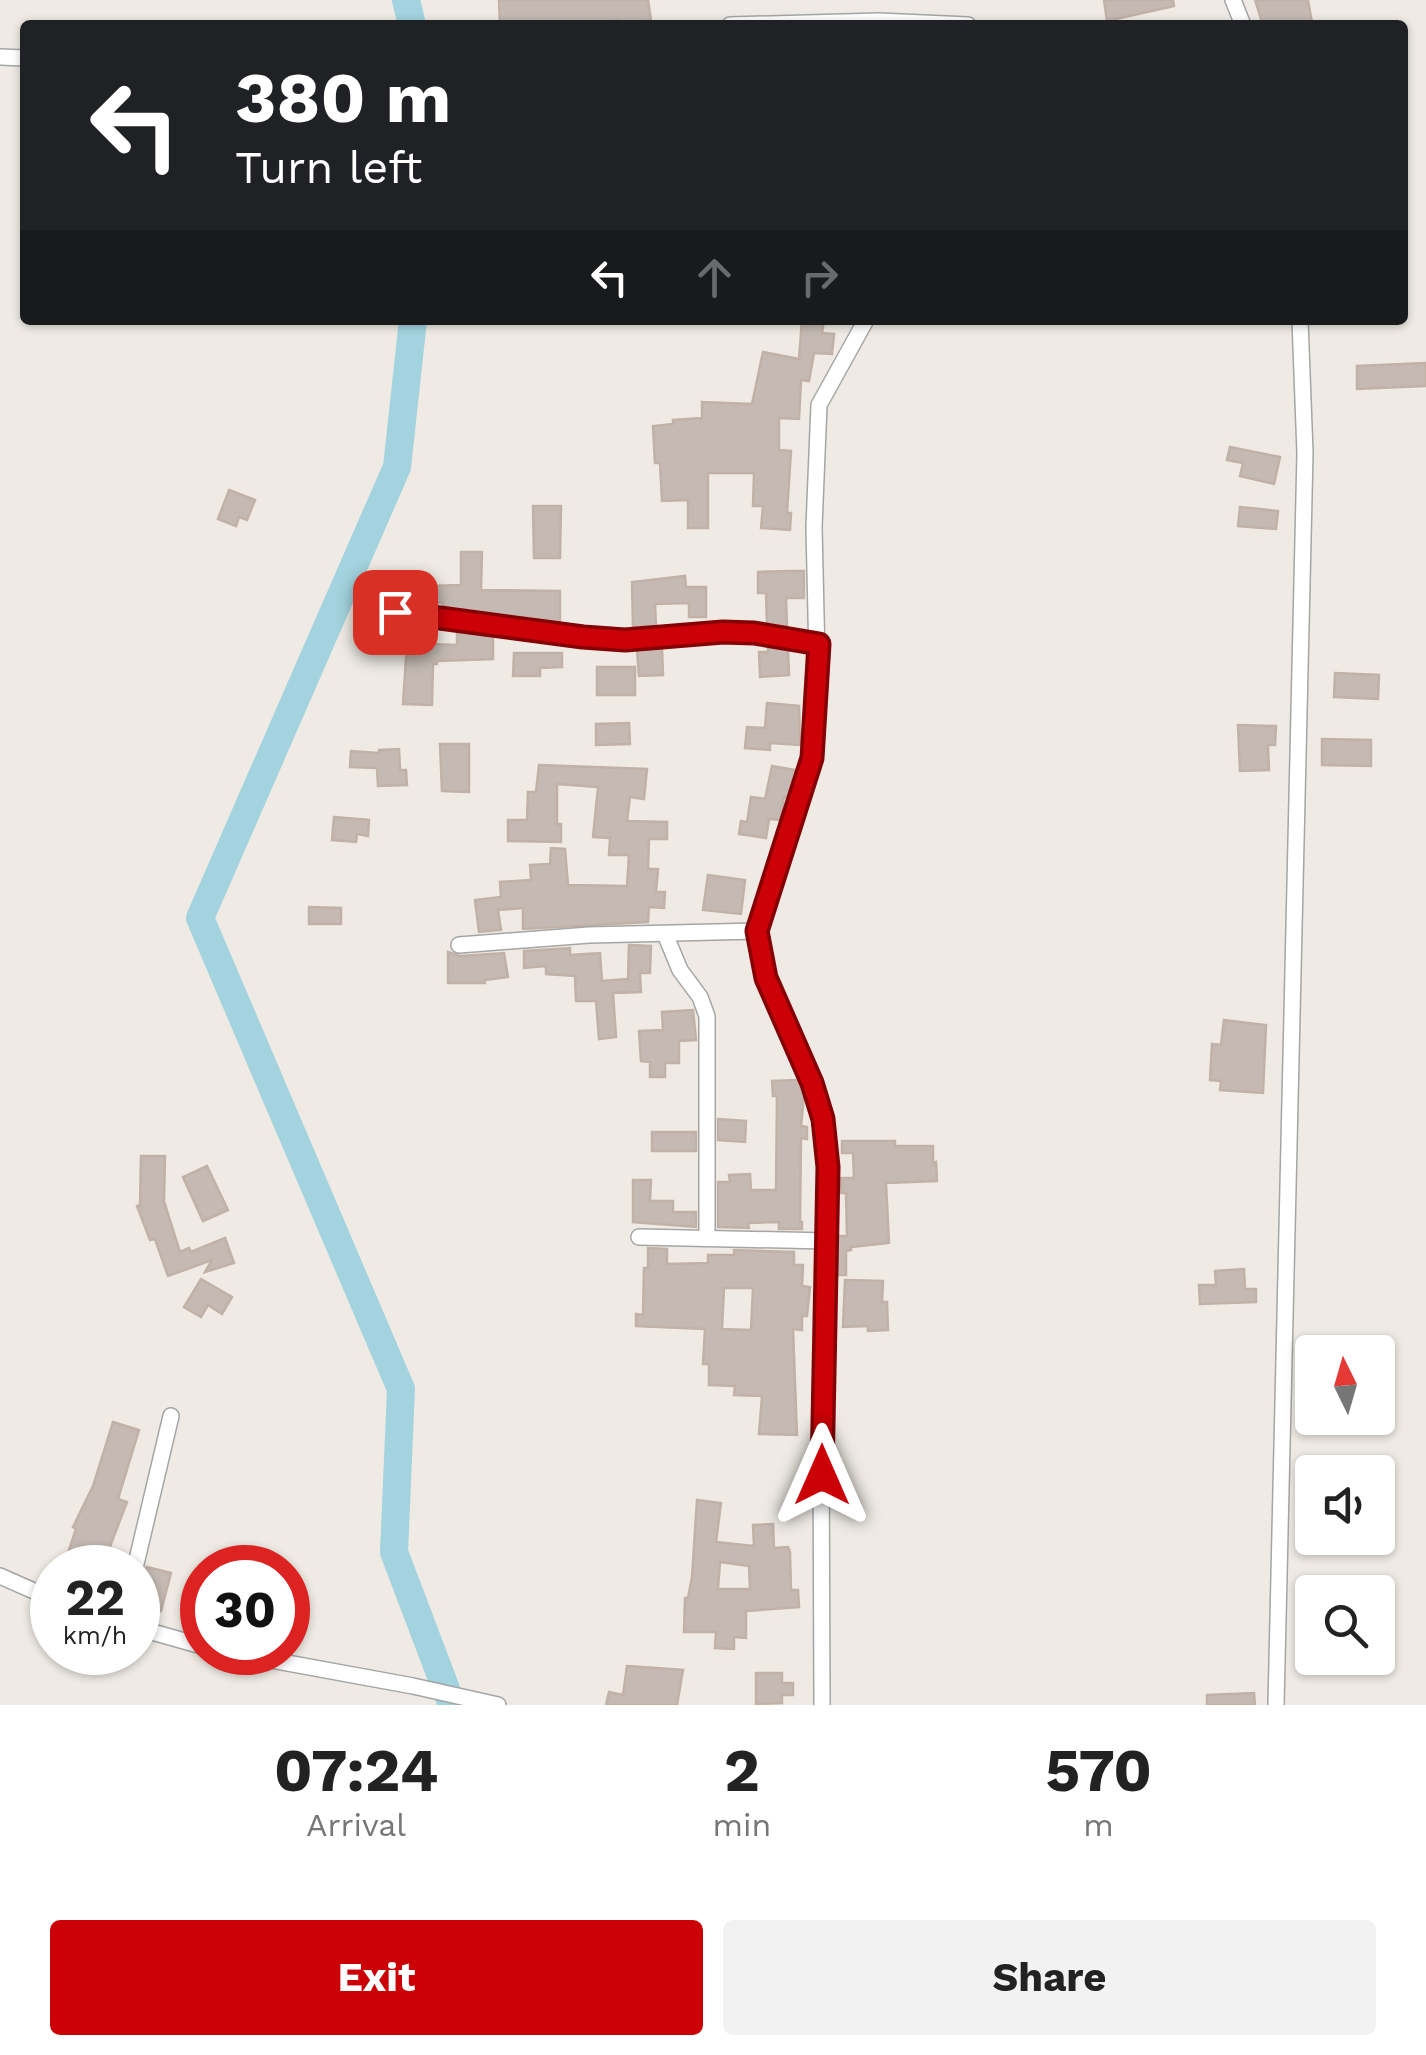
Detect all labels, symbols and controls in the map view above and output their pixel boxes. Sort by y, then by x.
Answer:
text: 380 m [235,57,451,139]
icon: left [70,60,200,190]
text: Turn left [235,141,422,194]
icon: left [582,250,637,305]
icon: ahead [687,250,742,305]
icon: right [792,250,847,305]
pin [353,570,438,655]
icon: arrive [368,585,423,640]
north arrow [1295,1335,1395,1435]
map controls [1295,1335,1395,1675]
position arrow [770,1423,874,1527]
button: sound [1295,1455,1395,1555]
speed limit sign: 30 [180,1545,310,1675]
text: 22 [65,1568,125,1627]
button: search [1295,1575,1395,1675]
text: km/h [63,1621,127,1650]
text: 07:24 [274,1735,438,1806]
text: 2 [724,1735,760,1806]
text: 570 [1045,1735,1152,1806]
text: Arrival [306,1806,406,1844]
text: min [712,1806,771,1844]
text: m [1083,1806,1114,1844]
button: Exit [50,1920,703,2035]
button: Share [723,1920,1376,2035]

